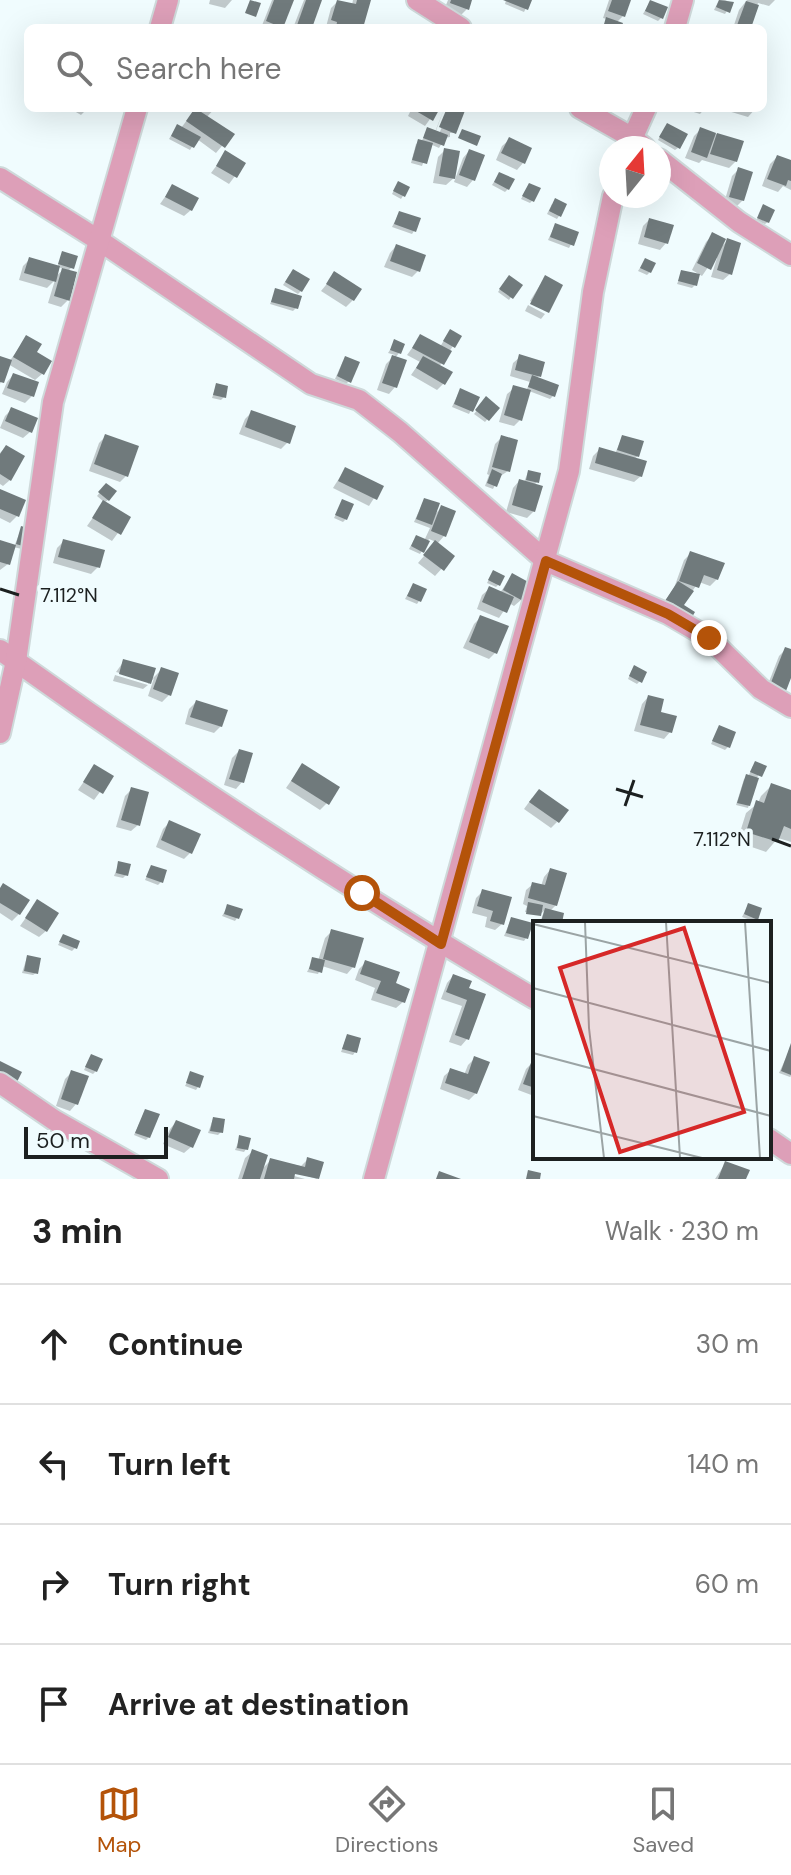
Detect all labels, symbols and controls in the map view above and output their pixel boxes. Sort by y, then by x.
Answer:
search box [24,24,767,112]
icon: search [52,46,96,90]
text: Search here [116,49,282,88]
north arrow [599,136,671,208]
text: 7.112°N [40,582,98,608]
route end [691,620,727,656]
text: 7.112°N [693,826,751,852]
route start [344,875,380,911]
inset map [533,921,771,1159]
scale bar [24,1123,168,1159]
text: 50 m [36,1126,90,1155]
text: 3 min [32,1209,123,1254]
text: Walk · 230 m [605,1214,759,1248]
icon: ahead [32,1322,76,1366]
text: Continue [108,1325,243,1364]
text: 30 m [696,1327,759,1361]
icon: left [32,1442,76,1486]
text: Turn left [108,1445,231,1484]
text: 140 m [687,1447,759,1481]
icon: right [32,1562,76,1606]
text: Turn right [108,1565,251,1604]
text: 60 m [695,1567,759,1601]
icon: arrive [32,1682,76,1726]
text: Arrive at destination [108,1685,409,1724]
tab: Map [97,1782,141,1859]
tab: Directions [335,1782,439,1859]
tab: Saved [632,1782,694,1859]

